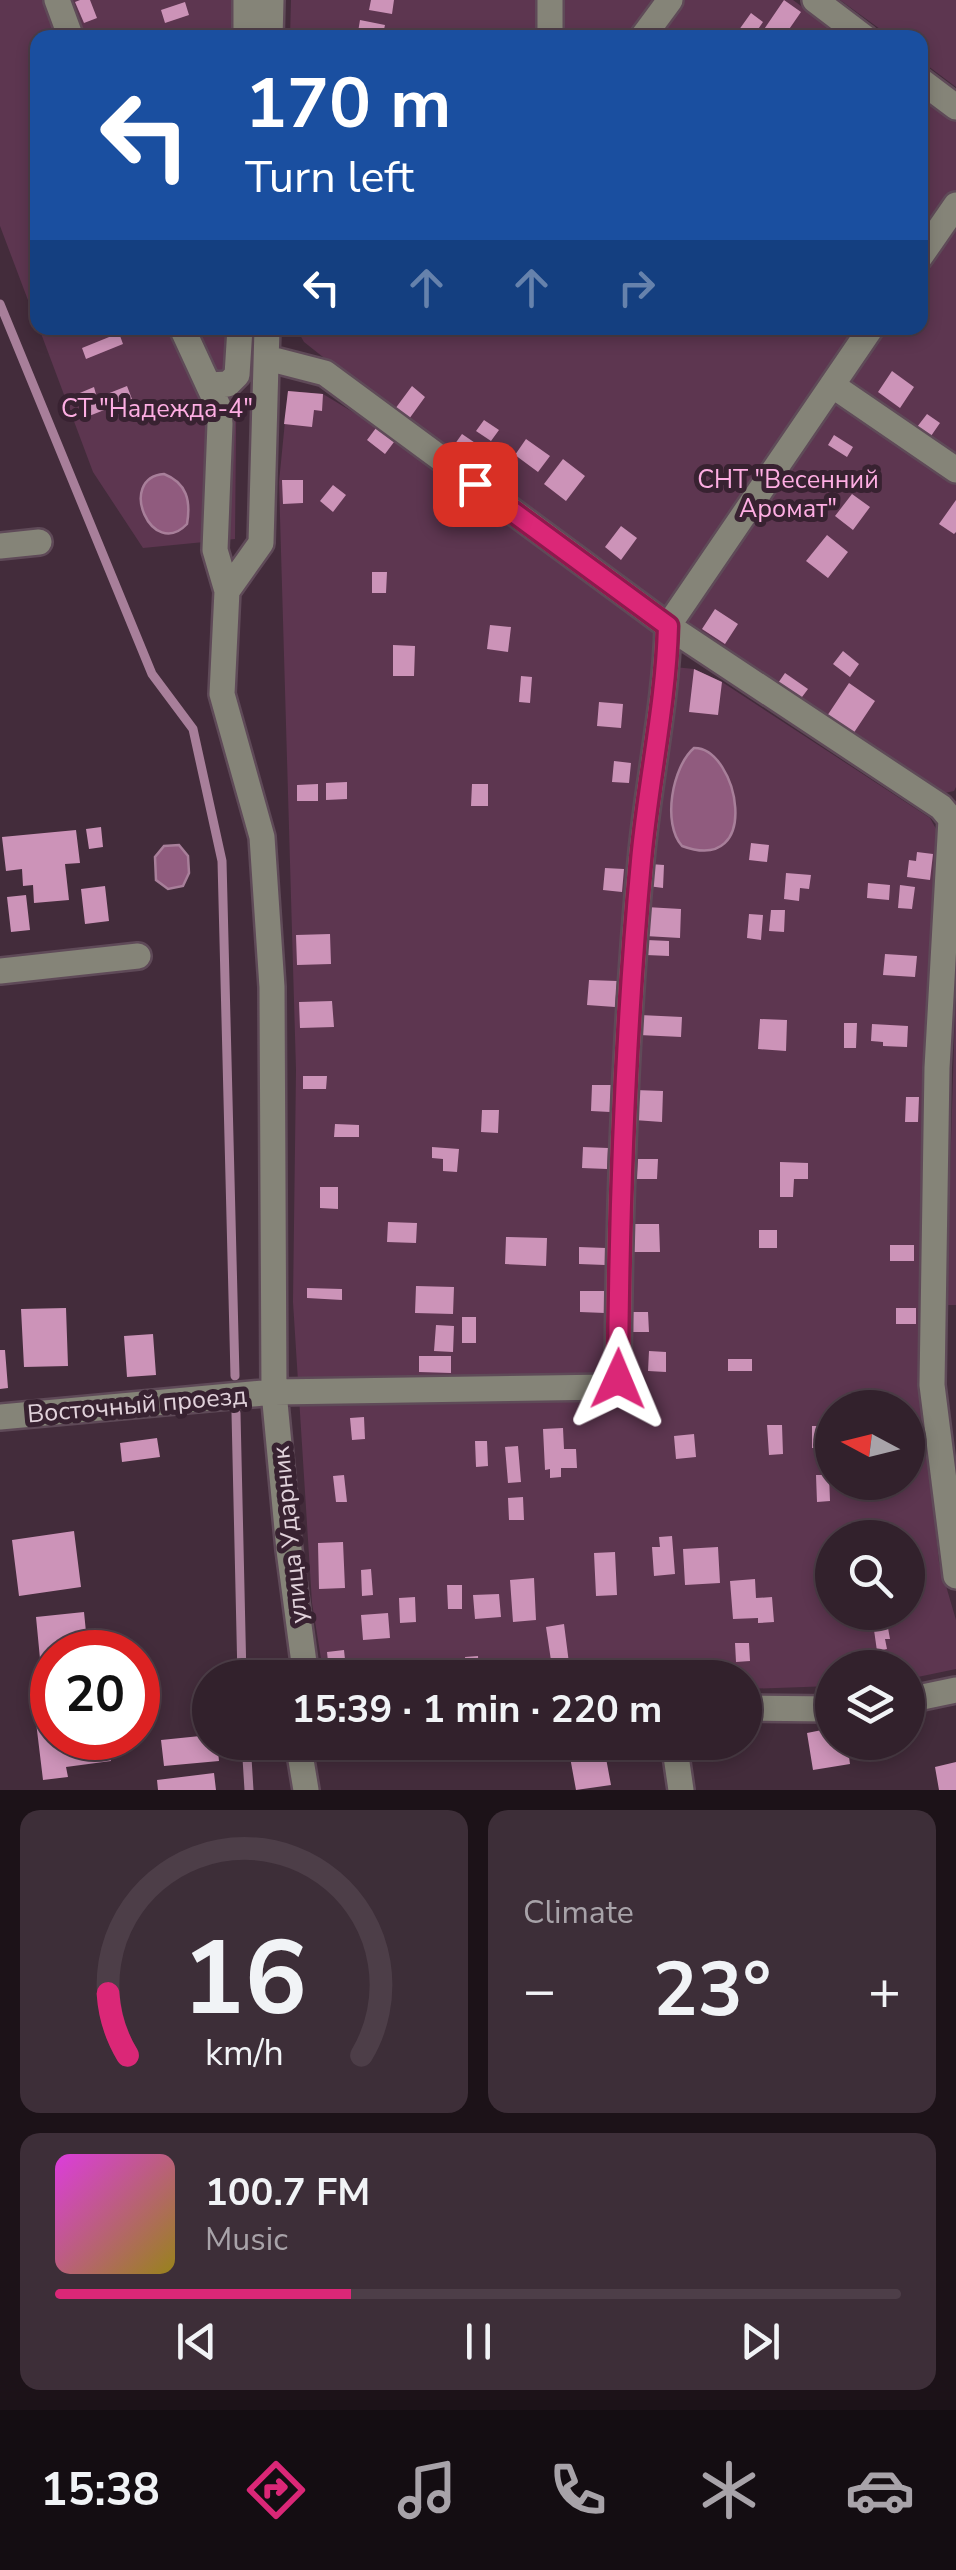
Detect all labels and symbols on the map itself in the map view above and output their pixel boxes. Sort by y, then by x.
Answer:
park label: СТ "Надежда-4" [61,392,253,426]
pin [433,442,518,527]
park label: СНТ "Весенний Аромат" [697,463,879,526]
position arrow [566,1327,670,1431]
street label: Восточный проезд [26,1378,249,1432]
north arrow [815,1390,925,1500]
street label: улица Ударник [264,1444,316,1625]
speed limit sign: 20 [30,1630,160,1760]

